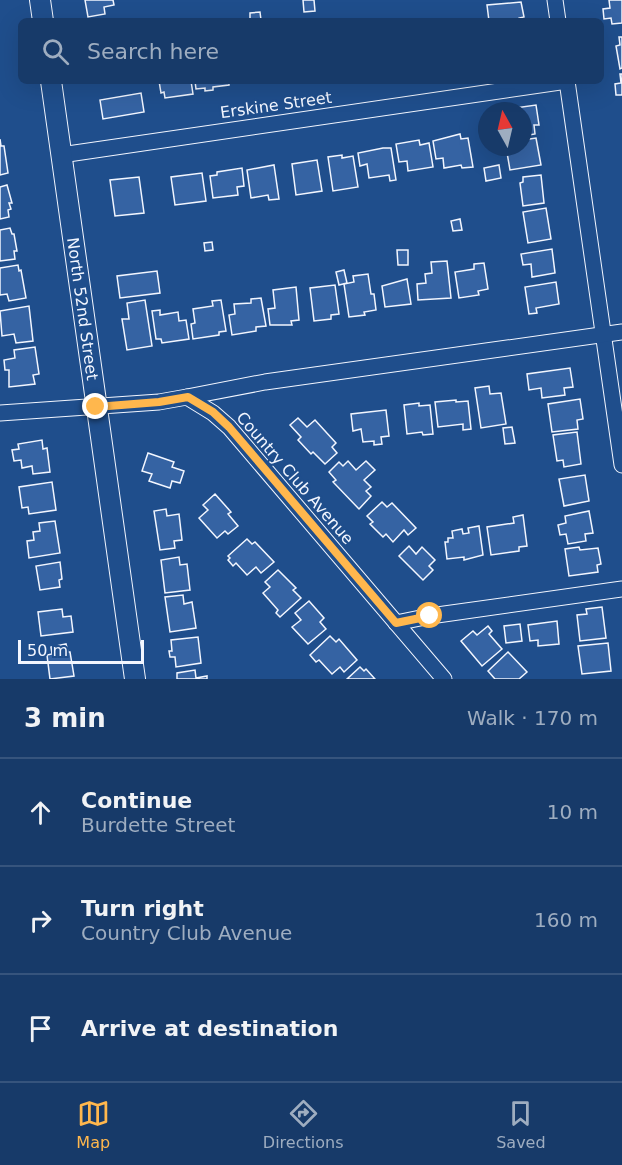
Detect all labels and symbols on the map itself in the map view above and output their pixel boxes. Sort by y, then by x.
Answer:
street label: Erskine Street [219,88,333,122]
north arrow [478,102,532,156]
street label: North 52nd Street [64,236,102,382]
route end [82,393,108,419]
street label: Country Club Avenue [232,408,358,548]
route start [416,602,442,628]
scale bar [18,637,144,664]

